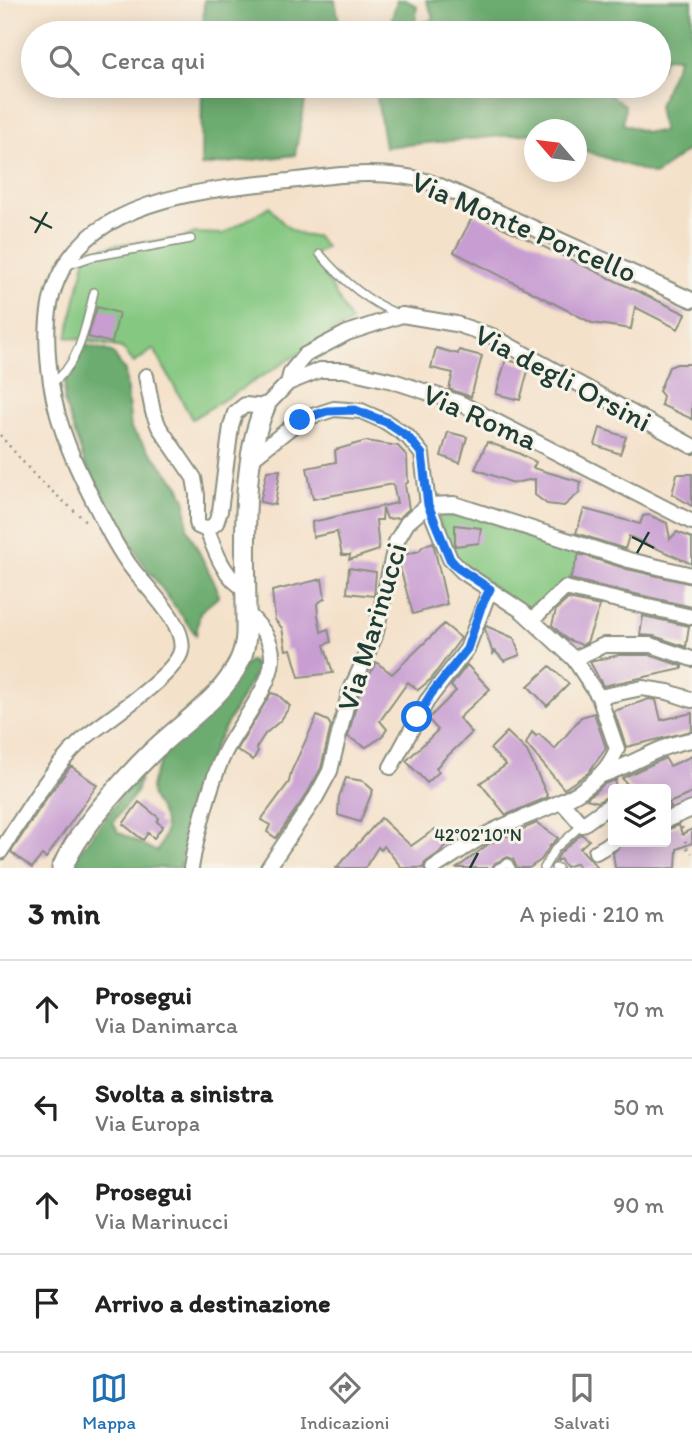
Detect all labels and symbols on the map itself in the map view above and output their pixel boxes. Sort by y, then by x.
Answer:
north arrow [524,119,587,182]
street label: Via Monte Porcello [406,162,642,291]
street label: Via degli Orsini [468,315,658,440]
street label: Via Roma [417,375,544,458]
route end [284,404,315,435]
street label: Via Marinucci [328,538,415,716]
route start [401,701,432,732]
text: 42°02'10"N [434,824,522,846]

